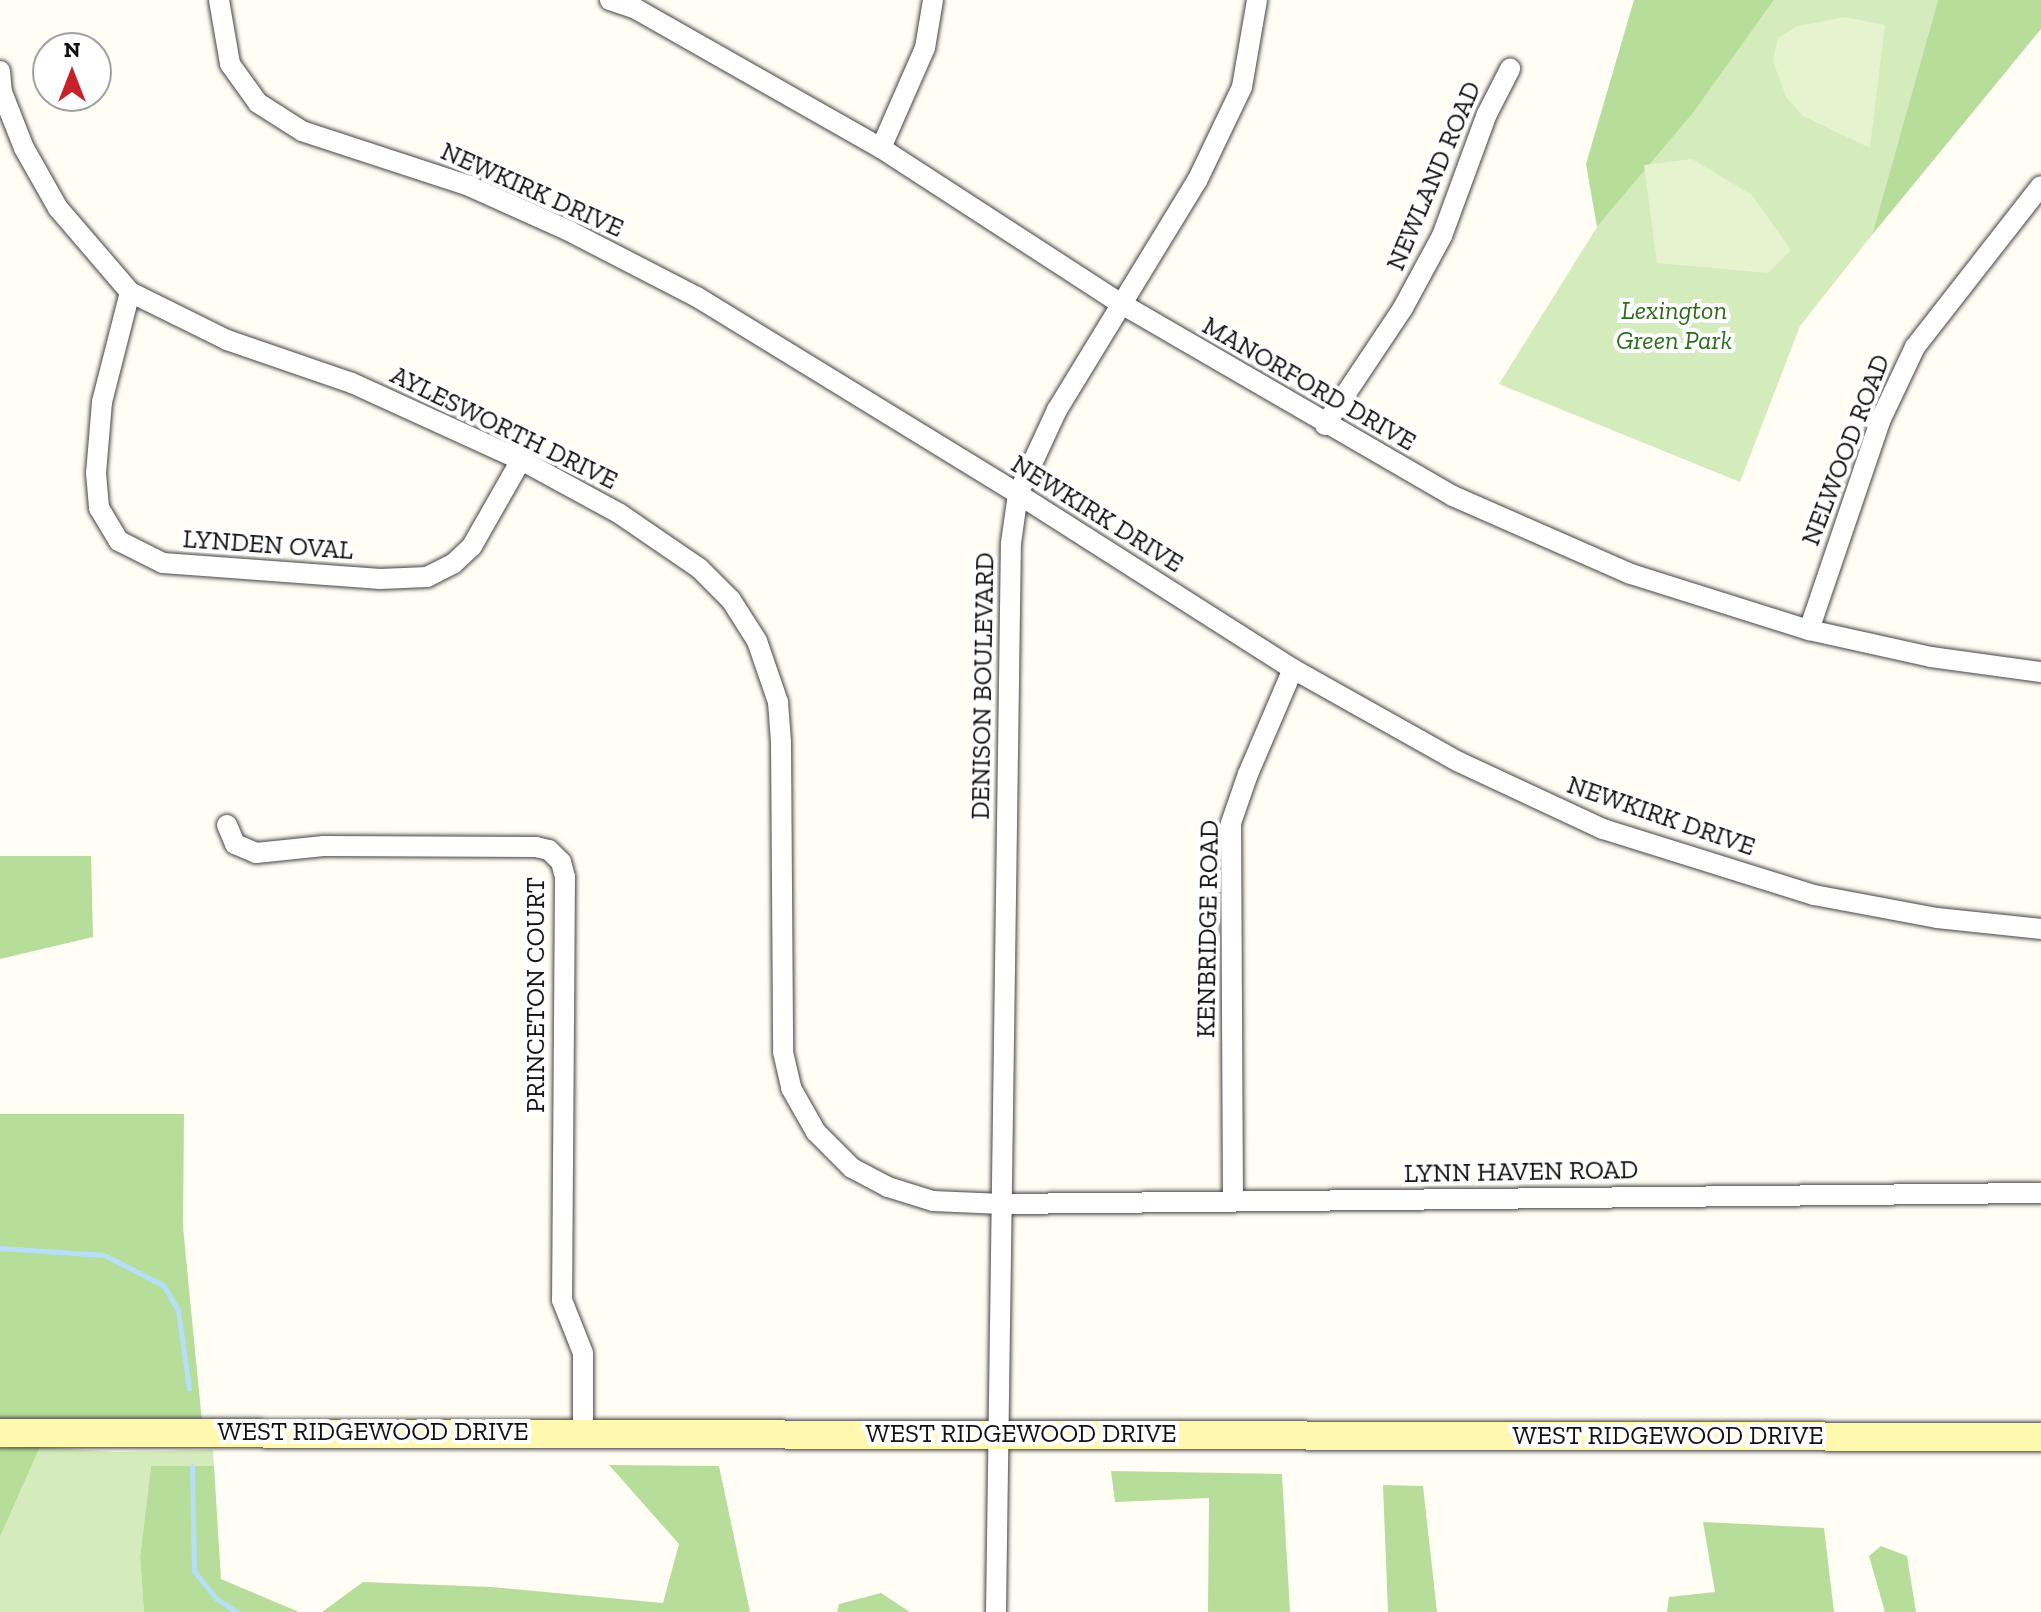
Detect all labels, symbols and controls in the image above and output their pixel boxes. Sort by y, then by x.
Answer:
north arrow [32,32,112,112]
text: N [64,36,80,63]
street label: NEWLAND ROAD [1380,77,1488,275]
street label: NEWKIRK DRIVE [436,136,628,244]
park label: Lexington Green Park [1616,295,1732,356]
street label: MANORFORD DRIVE [1197,310,1421,458]
street label: NELWOOD ROAD [1795,350,1897,550]
street label: AYLESWORTH DRIVE [385,360,623,496]
street label: NEWKIRK DRIVE [1005,449,1189,579]
street label: LYNDEN OVAL [182,523,354,567]
street label: DENISON BOULEVARD [965,552,1001,820]
street label: NEWKIRK DRIVE [1563,769,1759,863]
street label: KENBRIDGE ROAD [1191,820,1225,1038]
street label: PRINCETON COURT [520,877,552,1113]
street label: LYNN HAVEN ROAD [1404,1154,1638,1190]
street label: WEST RIDGEWOOD DRIVE [217,1416,529,1448]
street label: WEST RIDGEWOOD DRIVE [865,1418,1177,1450]
street label: WEST RIDGEWOOD DRIVE [1512,1420,1824,1452]

